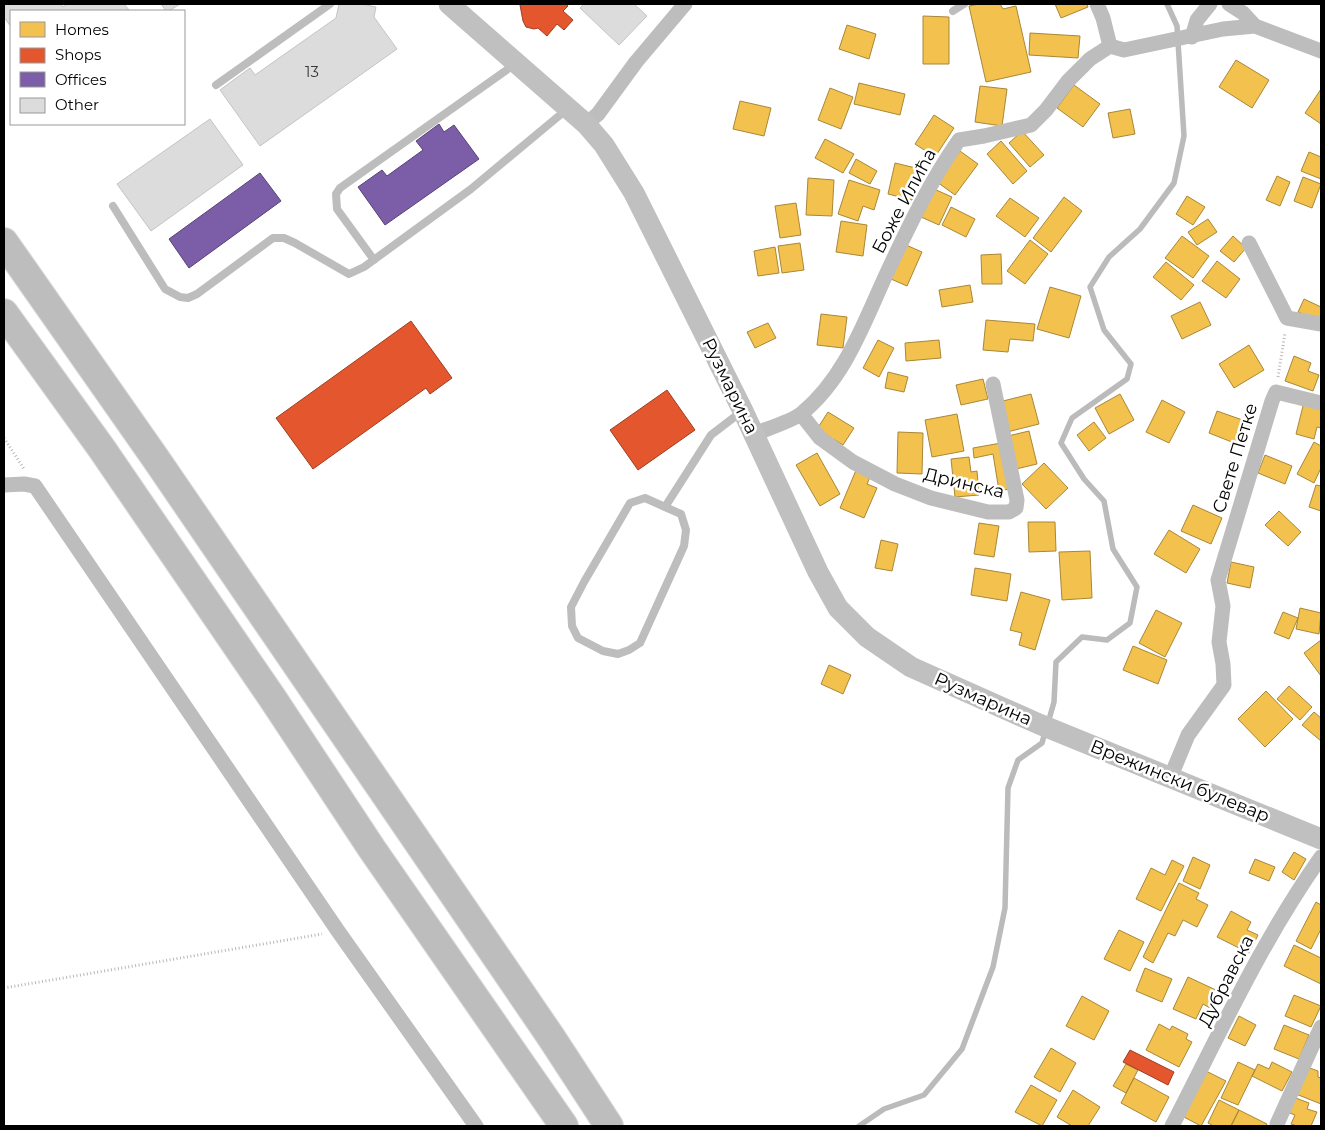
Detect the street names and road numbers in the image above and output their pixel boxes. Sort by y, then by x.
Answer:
street label: Боже Илића [867,145,941,257]
street label: Рузмарина [697,334,763,438]
street label: Свете Петке [1208,400,1262,516]
street label: Дринска [922,463,1006,503]
street label: Рузмарина [931,668,1035,730]
street label: Врежински булевар [1087,735,1273,827]
street label: Дубравска [1193,931,1259,1031]

